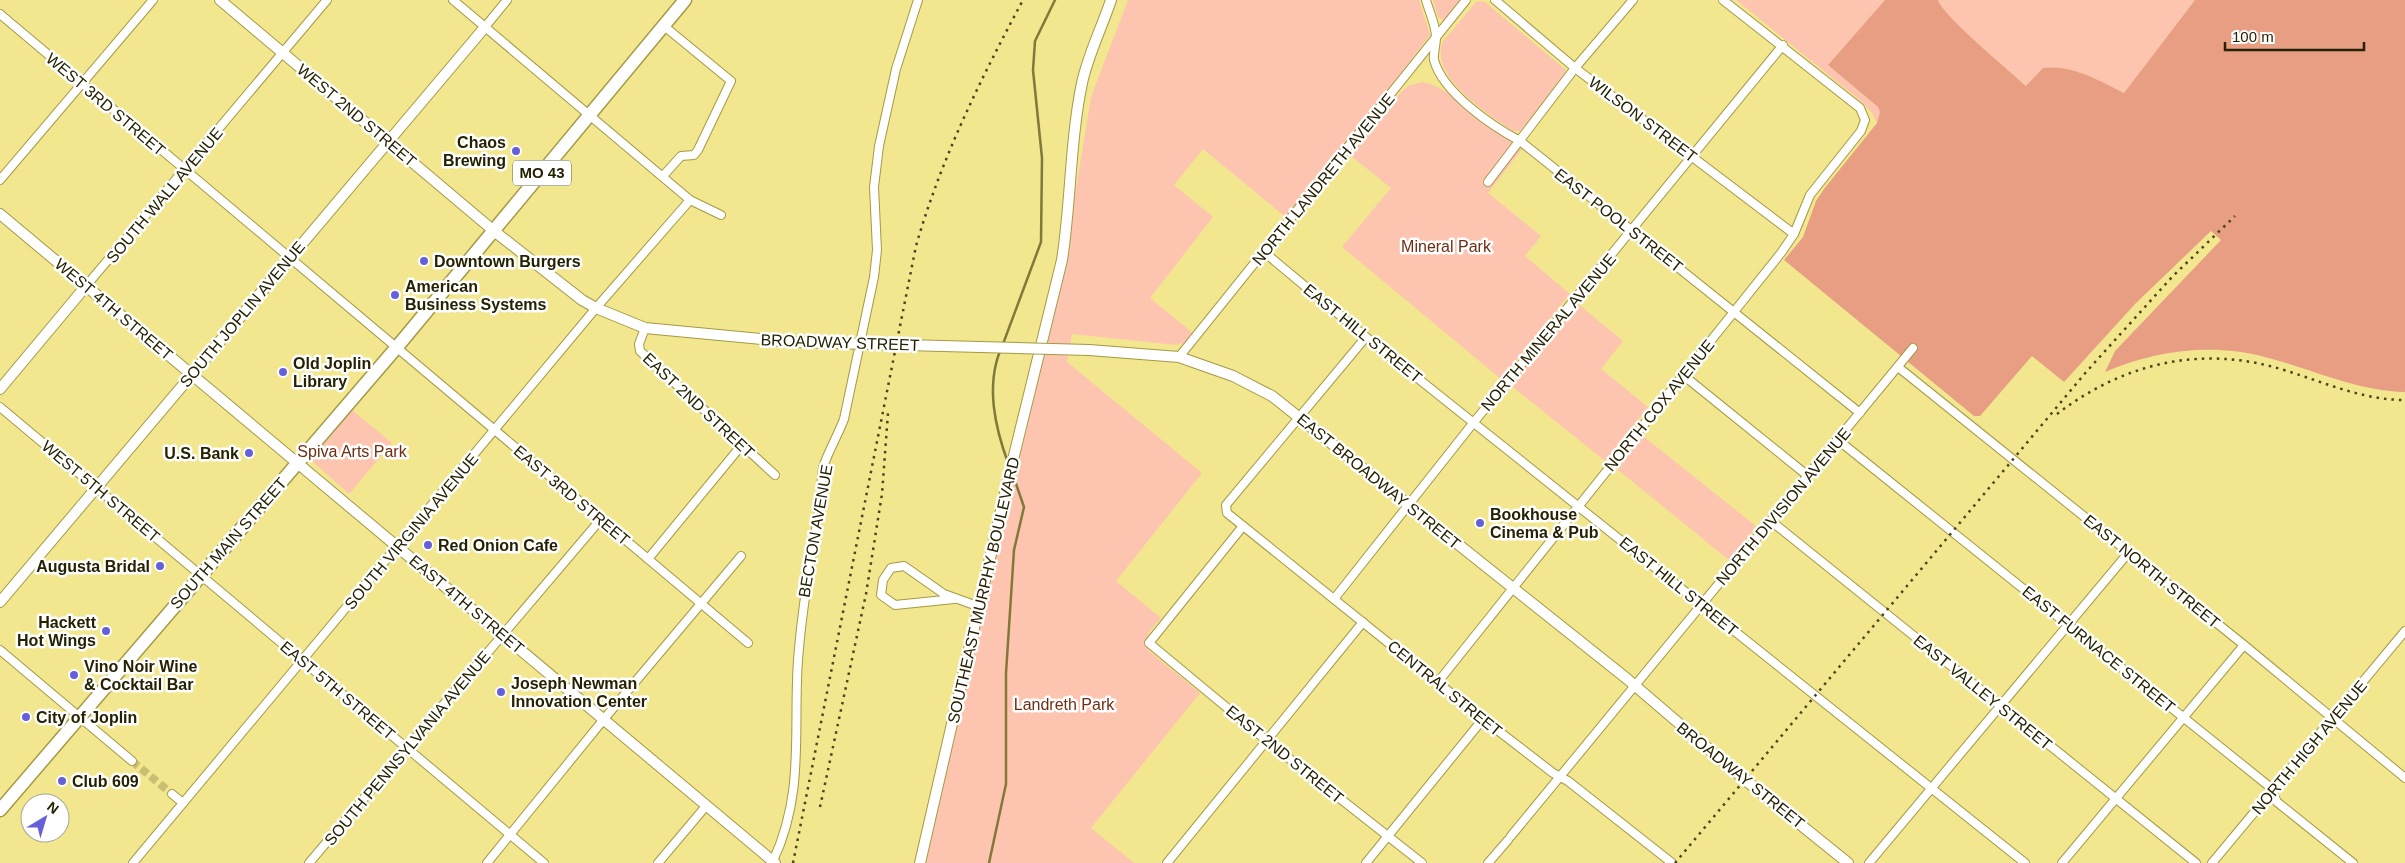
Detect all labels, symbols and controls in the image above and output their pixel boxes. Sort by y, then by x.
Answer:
scale bar [2225,20,2364,52]
text: 100 m [2232,28,2274,45]
street label: WEST 3RD STREET [43,50,169,159]
street label: WEST 2ND STREET [294,61,420,170]
street label: WILSON STREET [1585,73,1700,166]
street label: NORTH LANDRETH AVENUE [1249,90,1398,268]
street label: SOUTH WALL AVENUE [103,124,226,266]
place label: Chaos Brewing [443,134,506,169]
marker: Chaos Brewing [510,145,522,157]
road number: MO 43 [513,160,571,186]
street label: EAST POOL STREET [1551,165,1686,276]
street label: SOUTH JOPLIN AVENUE [177,238,308,391]
park label: Mineral Park [1401,238,1492,255]
street label: NORTH MINERAL AVENUE [1478,250,1619,414]
place label: Downtown Burgers [434,253,581,270]
street label: WEST 4TH STREET [51,255,176,364]
marker: Downtown Burgers [418,255,430,267]
place label: American Business Systems [405,278,547,313]
street label: EAST HILL STREET [1300,281,1425,386]
marker: American Business Systems [389,289,401,301]
street label: BROADWAY STREET [760,331,920,354]
street label: NORTH COX AVENUE [1601,336,1718,474]
street label: EAST 2ND STREET [640,350,758,461]
place label: Old Joplin Library [293,355,371,390]
marker: Old Joplin Library [277,366,289,378]
street label: EAST BROADWAY STREET [1294,410,1464,553]
street label: NORTH DIVISION AVENUE [1713,424,1854,588]
street label: WEST 5TH STREET [38,437,163,546]
street label: EAST 3RD STREET [510,442,633,549]
park label: Spiva Arts Park [297,443,408,460]
place label: U.S. Bank [164,445,239,462]
marker: U.S. Bank [243,447,255,459]
street label: SOUTH VIRGINIA AVENUE [341,450,482,613]
street label: SOUTHEAST MURPHY BOULEVARD [945,455,1022,725]
street label: BECTON AVENUE [795,463,836,599]
street label: SOUTH MAIN STREET [167,474,290,612]
place label: Bookhouse Cinema & Pub [1490,506,1599,541]
street label: EAST NORTH STREET [2080,511,2223,632]
marker: Bookhouse Cinema & Pub [1474,517,1486,529]
street label: EAST HILL STREET [1616,534,1741,639]
place label: Red Onion Cafe [438,537,558,554]
marker: Red Onion Cafe [422,539,434,551]
street label: EAST 4TH STREET [406,552,527,657]
place label: Augusta Bridal [36,558,150,575]
marker: Augusta Bridal [154,560,166,572]
street label: EAST FURNACE STREET [2019,583,2178,716]
place label: Hackett Hot Wings [17,614,97,649]
marker: Hackett Hot Wings [100,625,112,637]
street label: EAST VALLEY STREET [1910,631,2055,753]
street label: CENTRAL STREET [1384,637,1505,740]
street label: EAST 5TH STREET [277,638,398,743]
street label: SOUTH PENNSYLVANIA AVENUE [321,648,494,849]
place label: Vino Noir Wine & Cocktail Bar [84,658,197,693]
marker: Vino Noir Wine & Cocktail Bar [68,669,80,681]
place label: Joseph Newman Innovation Center [511,675,647,710]
street label: NORTH HIGH AVENUE [2248,677,2370,818]
marker: Joseph Newman Innovation Center [495,686,507,698]
park label: Landreth Park [1014,696,1115,713]
street label: EAST 2ND STREET [1223,702,1347,807]
place label: City of Joplin [36,709,137,726]
marker: City of Joplin [20,711,32,723]
street label: BROADWAY STREET [1674,719,1808,832]
place label: Club 609 [72,773,139,790]
marker: Club 609 [56,775,68,787]
north arrow [20,793,70,843]
text: N [44,798,62,817]

